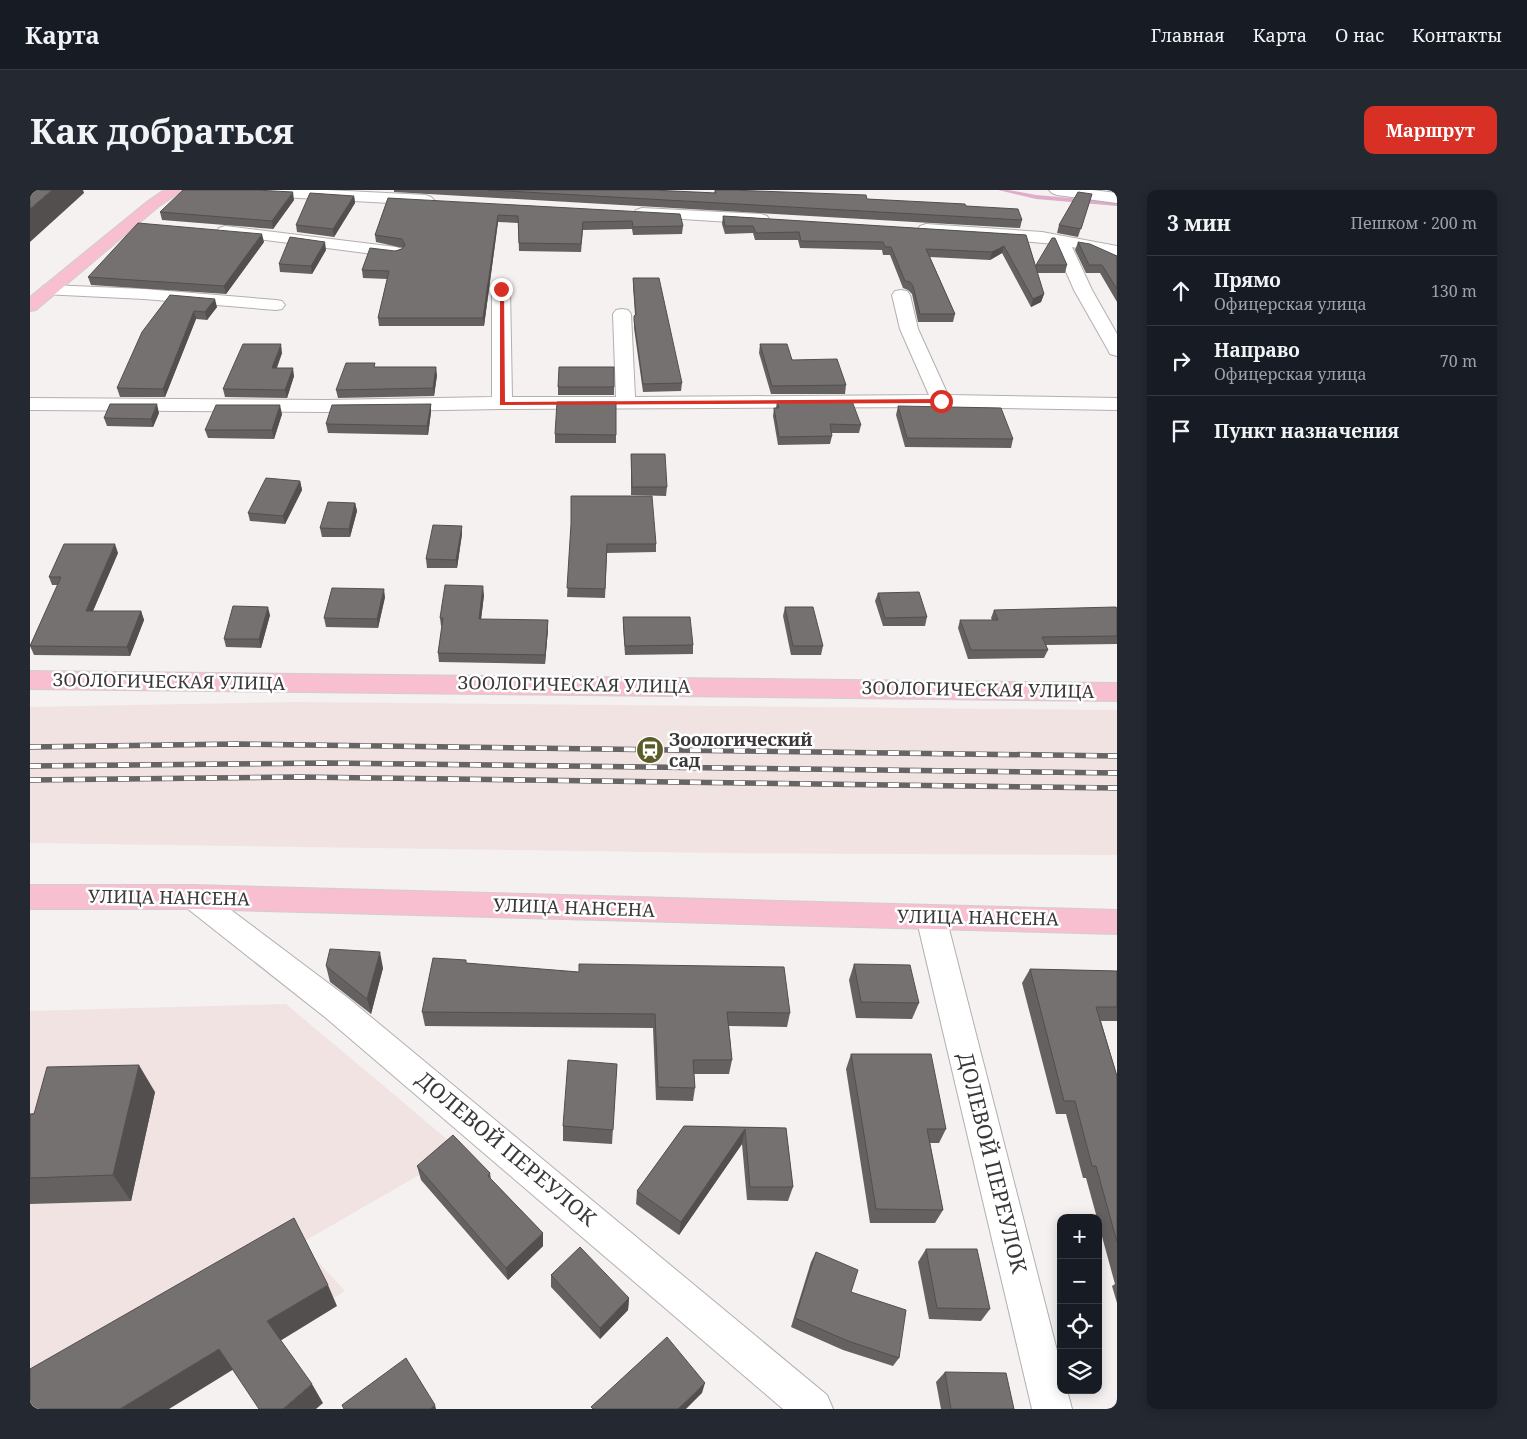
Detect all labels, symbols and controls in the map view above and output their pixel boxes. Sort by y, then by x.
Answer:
text: Карта [25,18,100,51]
text: Главная [1151,23,1225,47]
text: Карта [1253,23,1307,47]
text: О нас [1335,23,1384,47]
text: Контакты [1412,23,1502,47]
button: Маршрут [1364,106,1497,154]
text: Как добраться [30,107,294,154]
text: 3 мин [1167,209,1231,237]
text: Пешком · 200 m [1350,212,1477,234]
text: Прямо [1214,267,1281,293]
icon: ahead [1167,277,1195,305]
route end [490,278,513,301]
text: 130 m [1431,280,1477,302]
text: Офицерская улица [1214,293,1367,315]
text: Направо [1214,337,1300,363]
icon: right [1167,347,1195,375]
text: 70 m [1440,350,1477,372]
text: Офицерская улица [1214,363,1367,385]
route start [930,390,953,413]
icon: arrive [1167,417,1195,445]
text: Пункт назначения [1214,418,1399,444]
street label: ЗООЛОГИЧЕСКАЯ УЛИЦА [53,667,286,695]
street label: ЗООЛОГИЧЕСКАЯ УЛИЦА [458,670,691,698]
street label: ЗООЛОГИЧЕСКАЯ УЛИЦА [862,675,1095,703]
place label: Зоологический сад [669,727,812,772]
station icon: Зоологический сад [635,735,665,765]
street label: УЛИЦА НАНСЕНА [88,884,250,910]
street label: УЛИЦА НАНСЕНА [493,892,656,922]
street label: УЛИЦА НАНСЕНА [897,904,1059,930]
street label: ДОЛЕВОЙ ПЕРЕУЛОК [952,1050,1034,1276]
street label: ДОЛЕВОЙ ПЕРЕУЛОК [411,1065,603,1232]
map controls [1057,1214,1102,1394]
button: + [1057,1214,1102,1259]
button: − [1057,1259,1102,1304]
button: locate [1057,1304,1102,1349]
button: layers [1057,1349,1102,1394]

